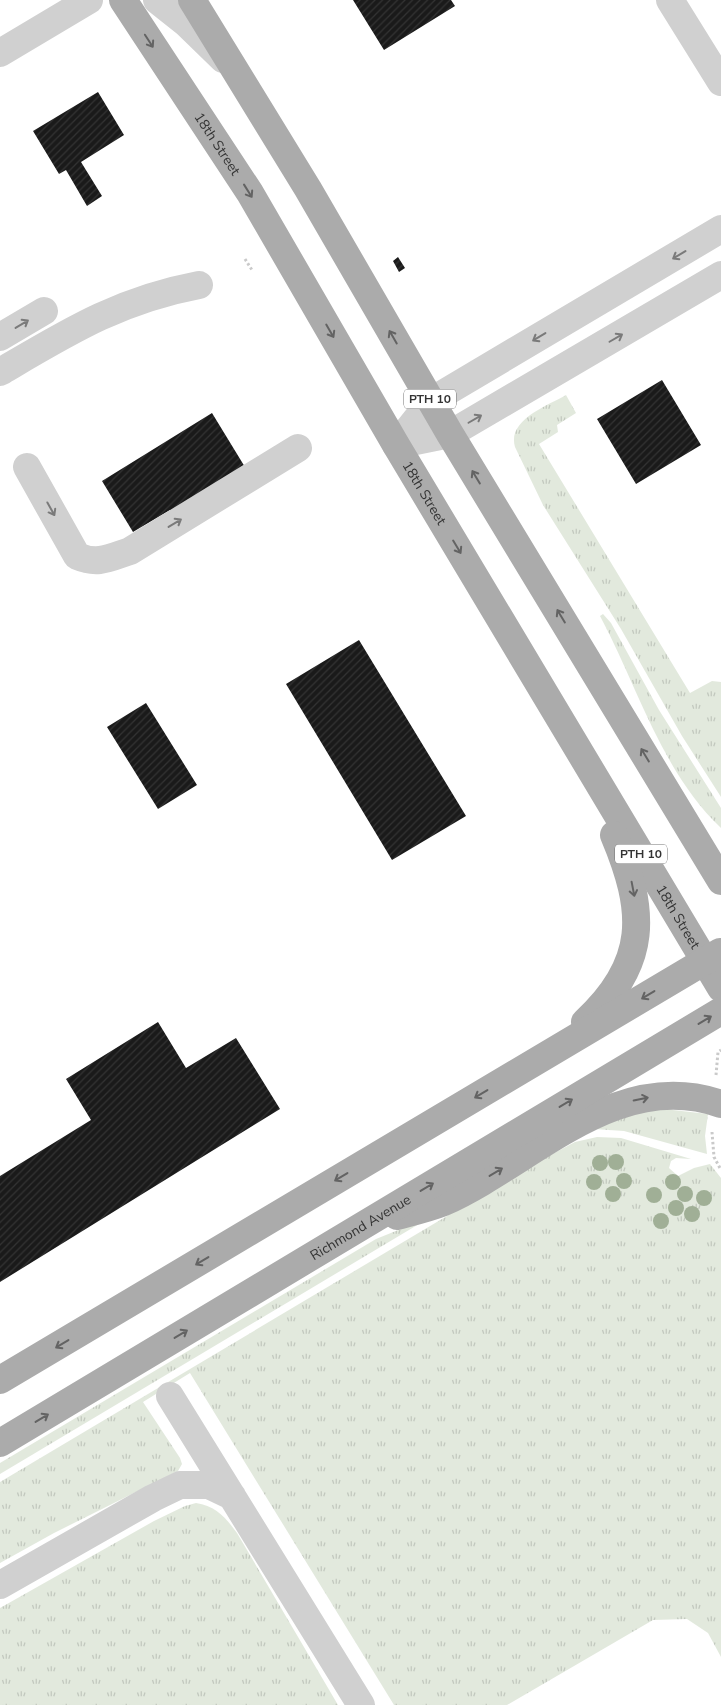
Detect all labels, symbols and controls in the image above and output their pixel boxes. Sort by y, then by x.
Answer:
one-way arrow [145,33,155,47]
street label: 18th Street [190,109,245,179]
one-way arrow [244,184,254,198]
one-way arrow [673,250,687,260]
one-way arrow [14,319,29,329]
one-way arrow [326,324,336,338]
one-way arrow [388,331,398,345]
one-way arrow [608,332,622,342]
one-way arrow [533,333,547,343]
road number: PTH 10 [404,389,456,408]
one-way arrow [467,414,482,423]
street label: 18th Street [398,458,451,529]
one-way arrow [471,471,481,485]
one-way arrow [46,502,56,517]
one-way arrow [168,517,182,527]
one-way arrow [453,539,463,553]
one-way arrow [555,610,565,624]
one-way arrow [639,748,649,762]
road number: PTH 10 [615,844,667,864]
one-way arrow [629,880,638,896]
street label: 18th Street [651,881,704,953]
one-way arrow [640,990,655,1000]
one-way arrow [698,1014,712,1024]
one-way arrow [474,1090,488,1100]
one-way arrow [632,1094,648,1103]
one-way arrow [558,1098,572,1108]
one-way arrow [489,1167,504,1177]
one-way arrow [335,1173,349,1183]
one-way arrow [419,1181,433,1191]
street label: Richmond Avenue [307,1190,414,1265]
one-way arrow [195,1256,209,1266]
one-way arrow [174,1329,188,1339]
one-way arrow [55,1339,70,1349]
one-way arrow [34,1412,48,1422]

